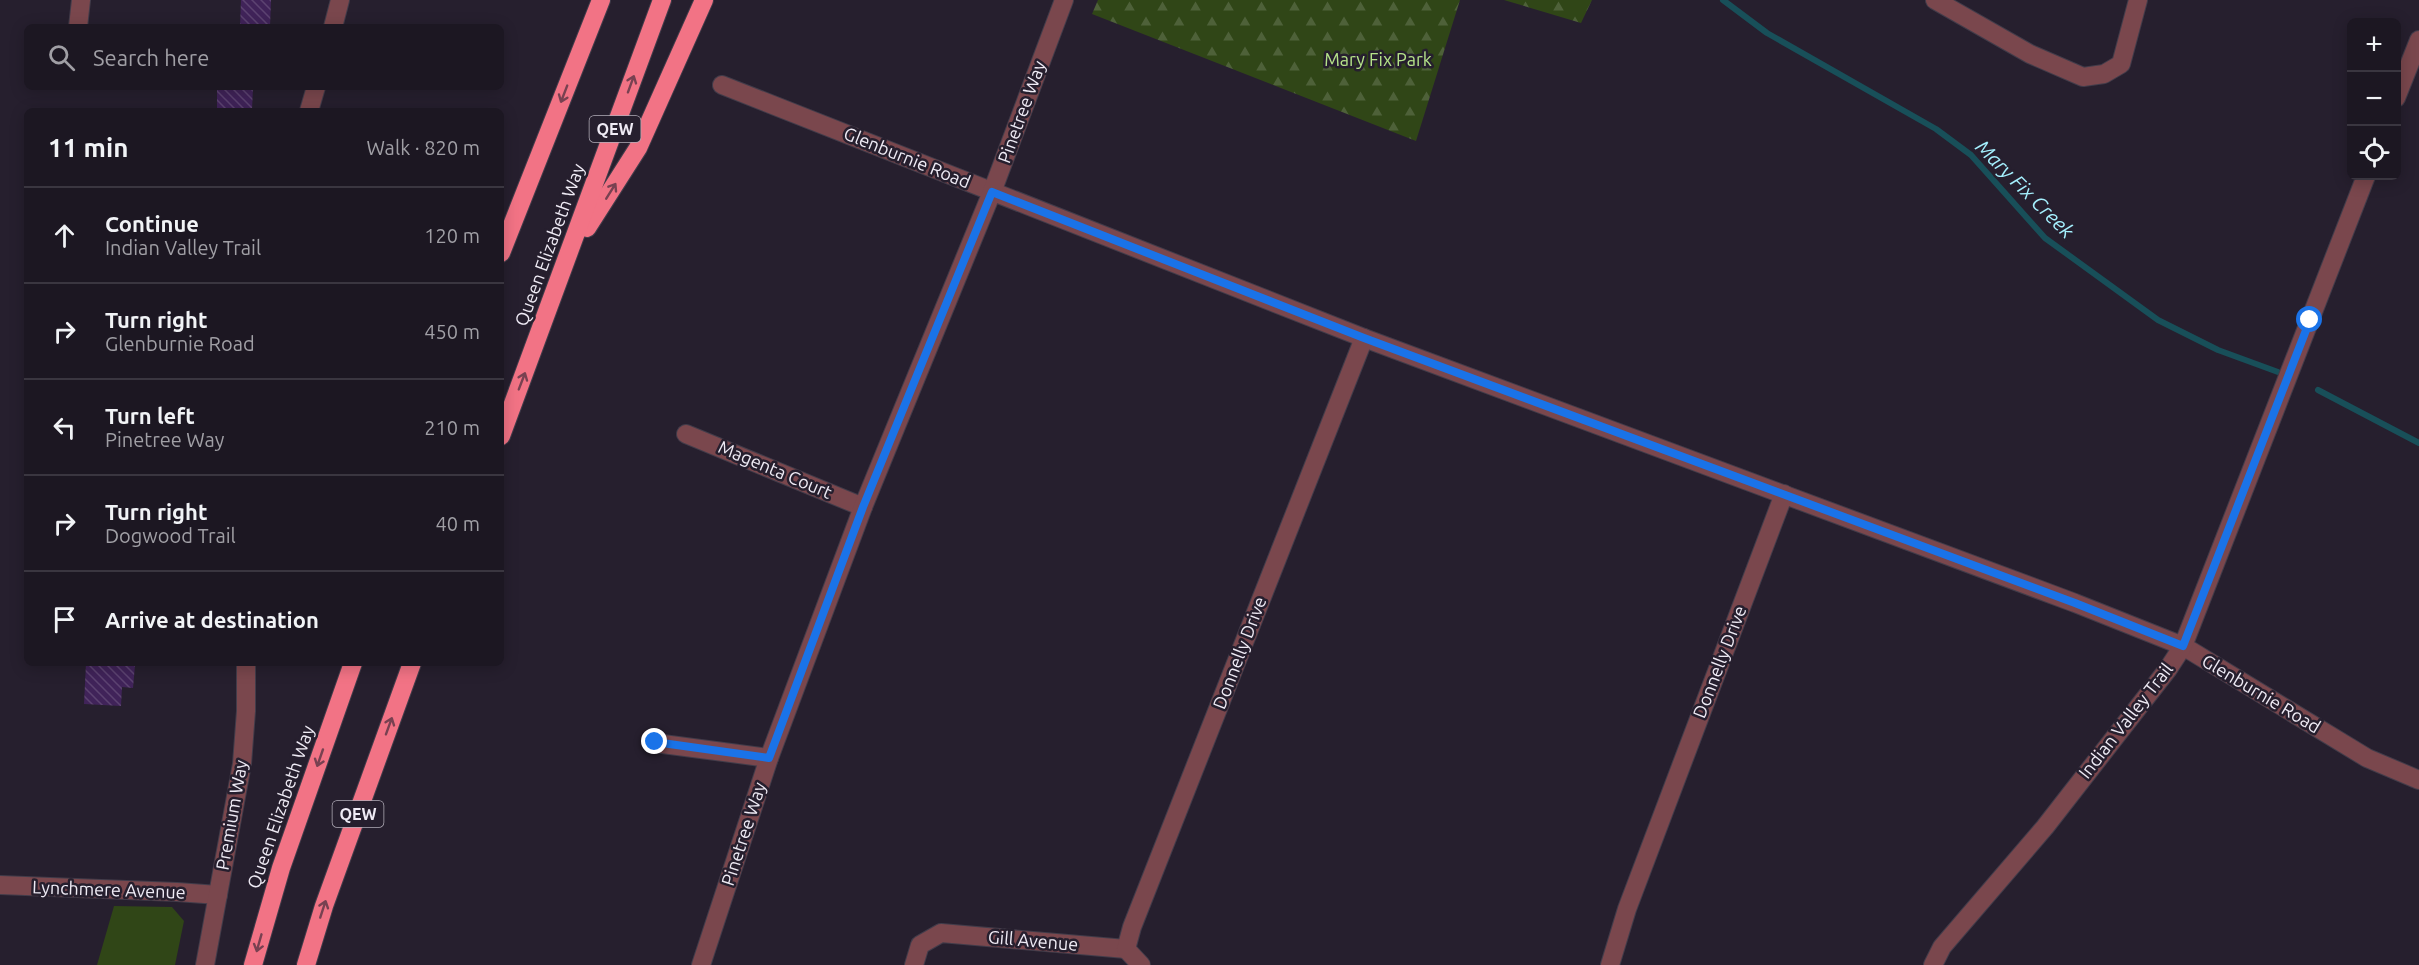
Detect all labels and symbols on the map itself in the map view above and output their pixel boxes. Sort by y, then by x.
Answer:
park label: Mary Fix Park [1324,49,1432,69]
street label: Pinetree Way [993,57,1049,166]
one-way arrow [627,75,638,94]
one-way arrow [558,84,569,102]
road number: QEW [590,116,640,142]
street label: Glenburnie Road [841,123,974,192]
water label: Mary Fix Creek [1971,135,2080,243]
street label: Queen Elizabeth Way [510,160,589,329]
one-way arrow [605,183,617,199]
route start [2296,306,2322,332]
one-way arrow [517,372,528,391]
street label: Magenta Court [716,436,835,502]
street label: Donnelly Drive [1208,594,1270,712]
street label: Donnelly Drive [1688,603,1750,721]
street label: Glenburnie Road [2199,650,2324,736]
street label: Indian Valley Trail [2074,659,2177,782]
one-way arrow [385,717,396,736]
street label: Queen Elizabeth Way [243,722,318,891]
route end [641,728,667,754]
one-way arrow [313,748,324,767]
street label: Premium Way [211,758,251,871]
street label: Pinetree Way [717,779,769,888]
road number: QEW [332,801,384,827]
street label: Lynchmere Avenue [32,876,186,902]
one-way arrow [319,900,330,919]
street label: Gill Avenue [987,926,1079,954]
one-way arrow [253,933,264,952]

